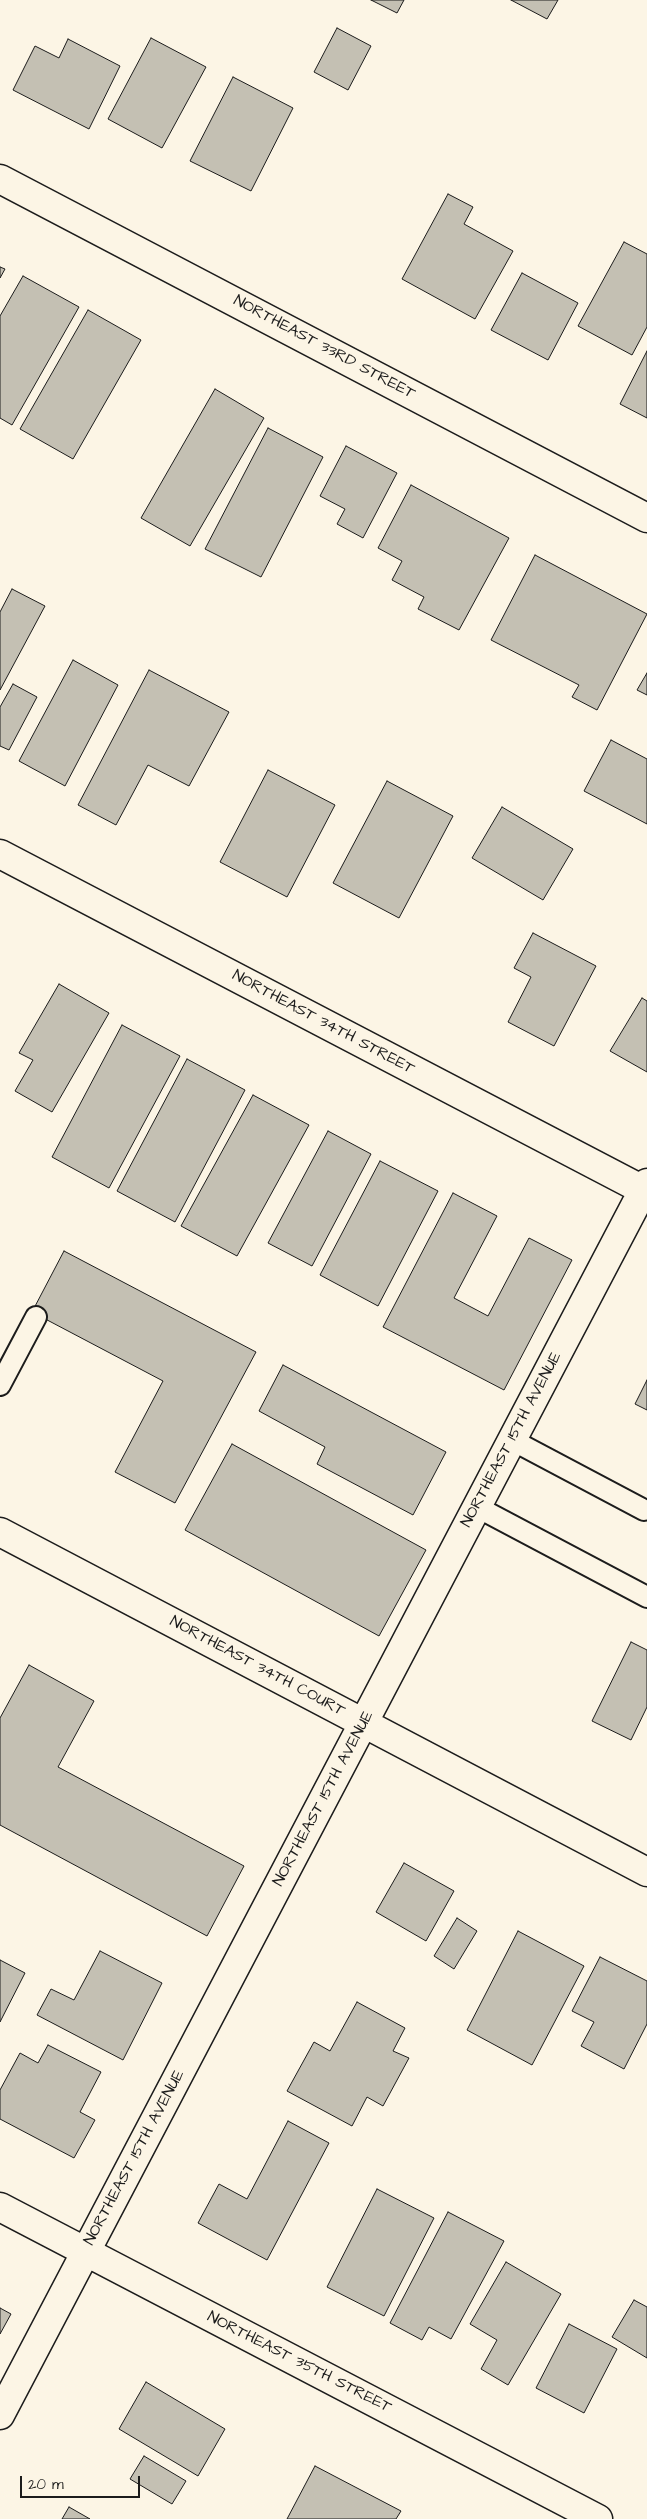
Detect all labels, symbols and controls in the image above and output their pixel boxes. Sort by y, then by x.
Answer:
street label: NORTHEAST 33RD STREET [230,292,418,404]
street label: NORTHEAST 34TH STREET [229,967,417,1079]
street label: NORTHEAST 15TH AVENUE [458,1349,566,1531]
street label: NORTHEAST 34TH COURT [166,1613,348,1721]
street label: NORTHEAST 15TH AVENUE [270,1708,378,1890]
street label: NORTHEAST 15TH AVENUE [81,2067,189,2249]
street label: NORTHEAST 35TH STREET [204,2308,394,2418]
scale bar [22,2466,142,2498]
text: 20 m [28,2474,64,2495]

